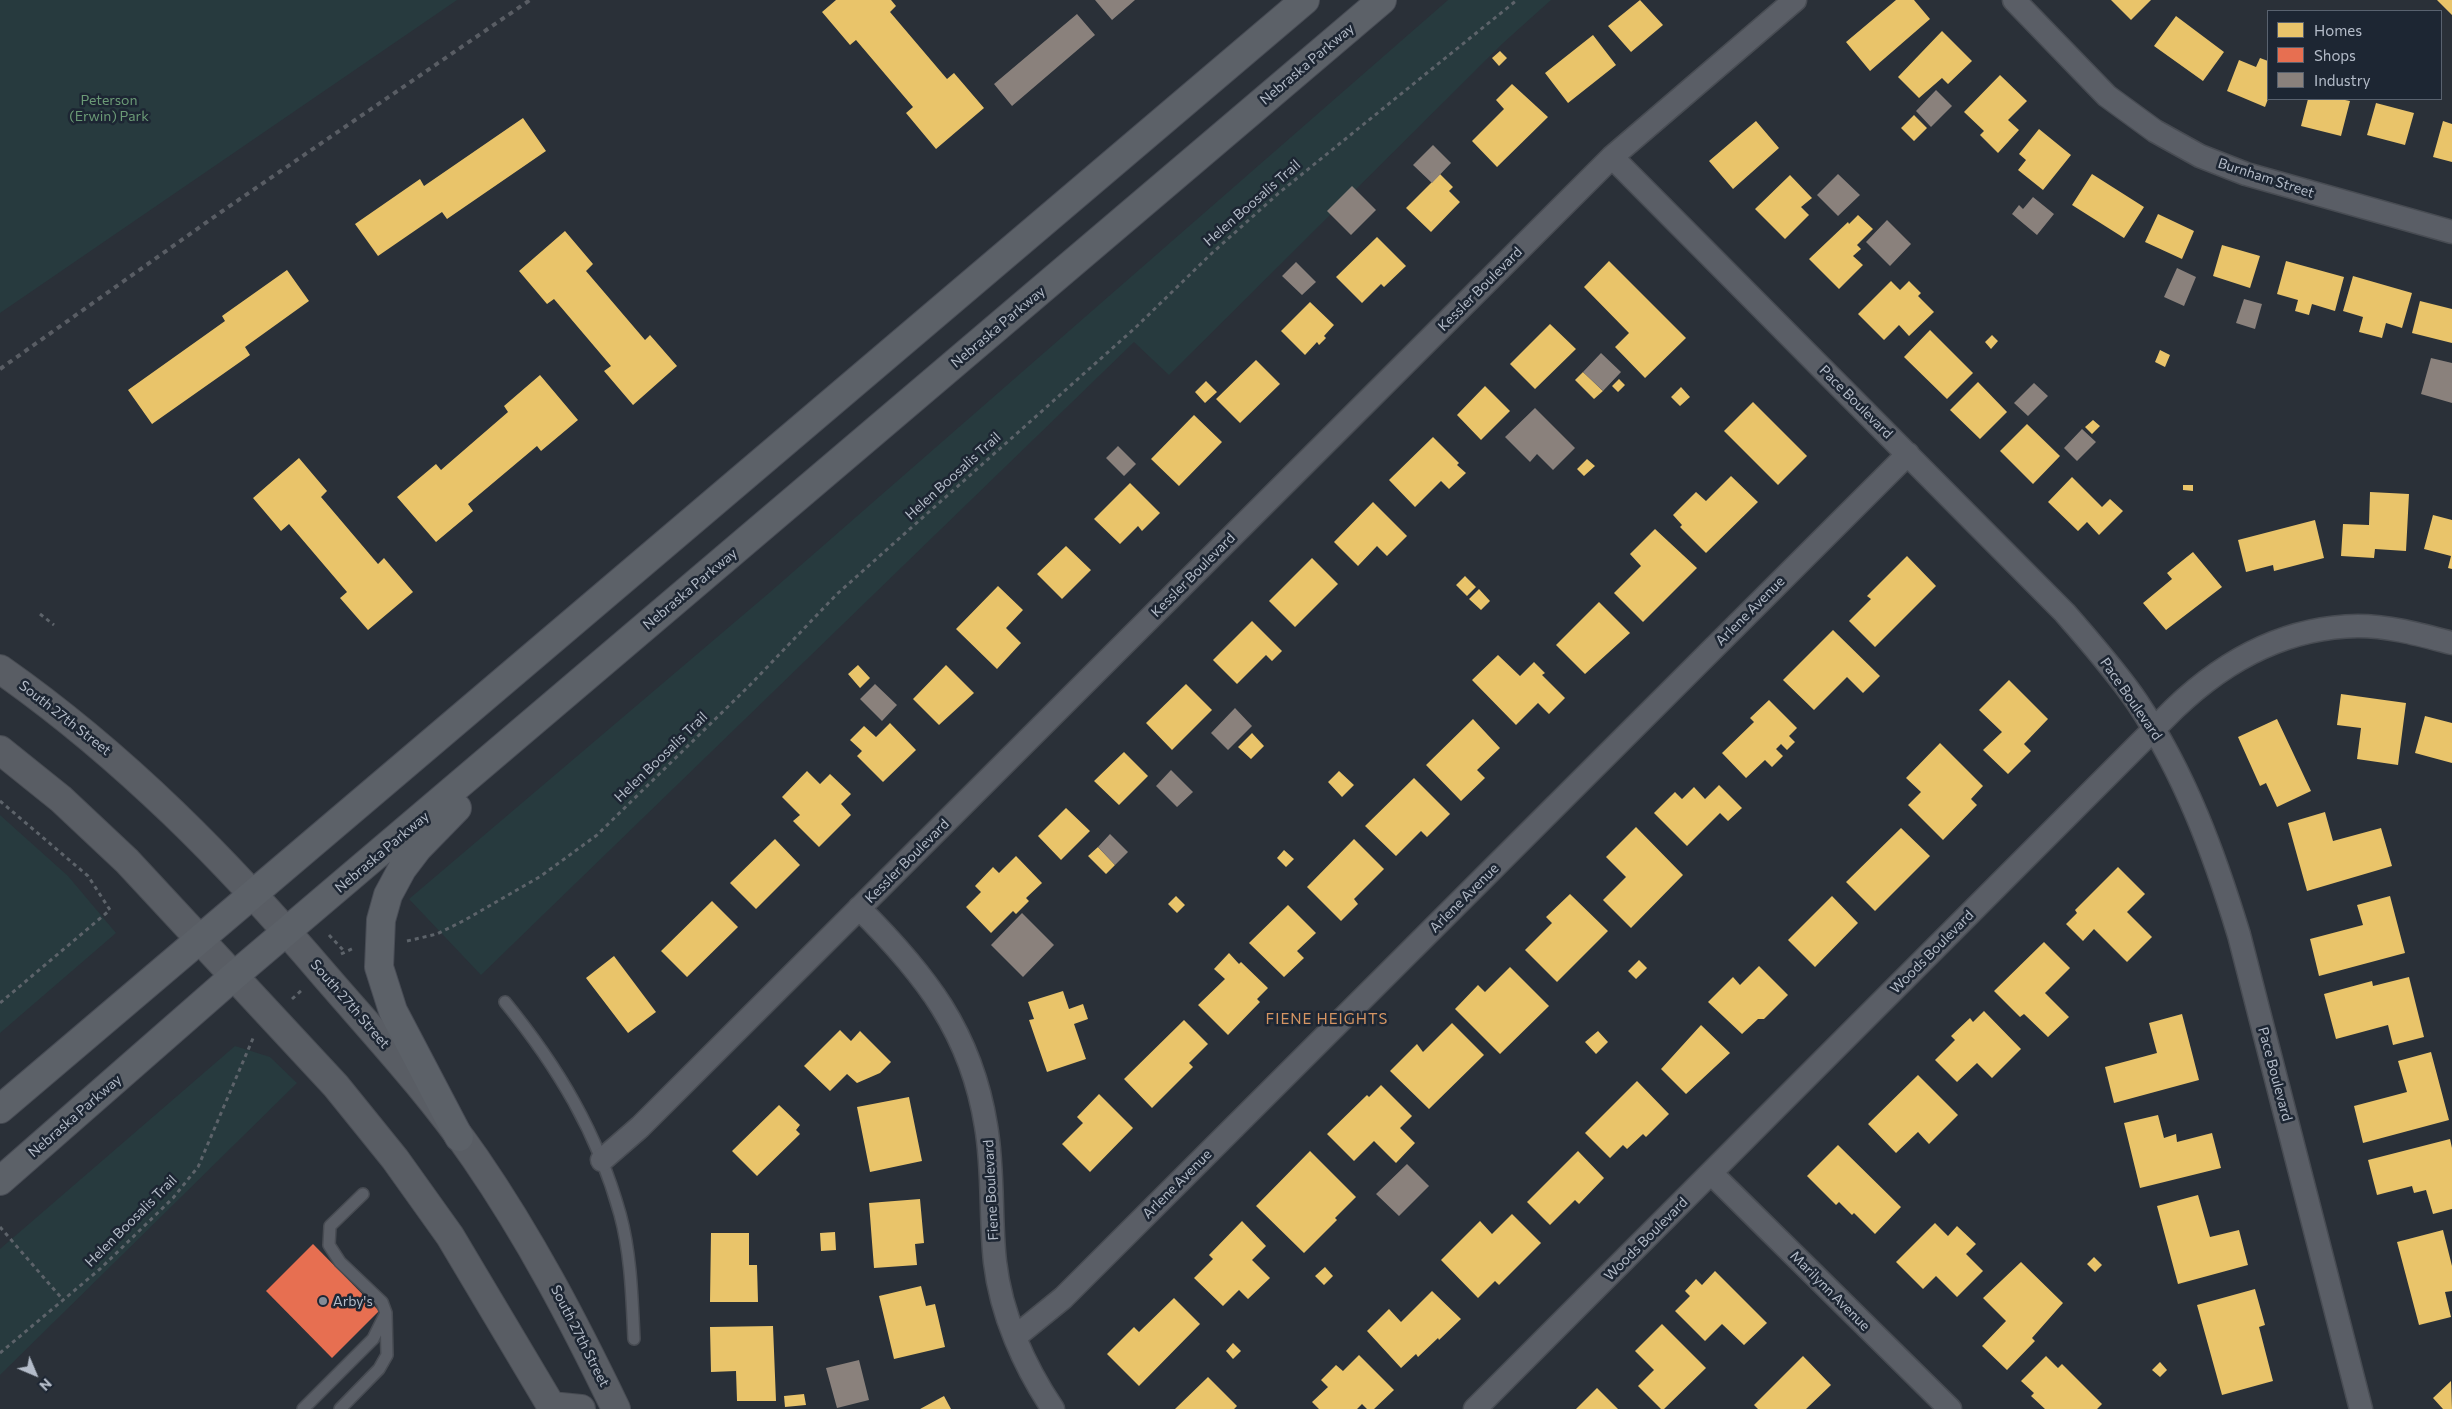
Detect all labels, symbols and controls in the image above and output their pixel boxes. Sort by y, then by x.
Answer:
legend [2267,10,2442,100]
street label: Nebraska Parkway [1257,20,1357,108]
text: Homes [2314,21,2362,39]
text: Shops [2314,46,2356,64]
text: Industry [2314,71,2371,89]
park label: Peterson (Erwin) Park [69,92,149,124]
street label: Burnham Street [2216,155,2316,201]
street label: Helen Boosalis Trail [1200,156,1304,250]
street label: Kessler Boulevard [1434,243,1526,335]
street label: Nebraska Parkway [948,283,1048,371]
street label: Pace Boulevard [1816,362,1896,442]
street label: Helen Boosalis Trail [902,429,1004,523]
street label: Kessler Boulevard [1147,529,1239,621]
street label: Nebraska Parkway [640,545,740,633]
street label: Arlene Avenue [1712,573,1788,649]
street label: Pace Boulevard [2096,655,2166,743]
street label: South 27th Street [16,677,114,759]
street label: Helen Boosalis Trail [611,708,711,806]
street label: Nebraska Parkway [332,808,432,896]
street label: Kessler Boulevard [861,815,953,907]
street label: Arlene Avenue [1426,860,1502,936]
street label: Woods Boulevard [1887,907,1977,997]
street label: South 27th Street [307,956,393,1052]
district label: FIENE HEIGHTS [1264,1010,1390,1028]
street label: Pace Boulevard [2254,1025,2296,1123]
street label: Nebraska Parkway [25,1071,125,1161]
street label: Fiene Boulevard [980,1139,1002,1241]
street label: Arlene Avenue [1139,1146,1215,1222]
street label: Helen Boosalis Trail [82,1172,180,1270]
street label: Woods Boulevard [1601,1194,1691,1284]
street label: Marilynn Avenue [1787,1248,1873,1334]
street label: South 27th Street [547,1282,613,1390]
place label: Arby's [333,1293,373,1309]
marker: Arby's [317,1295,329,1307]
north arrow [10,1349,60,1399]
text: N [36,1375,56,1395]

